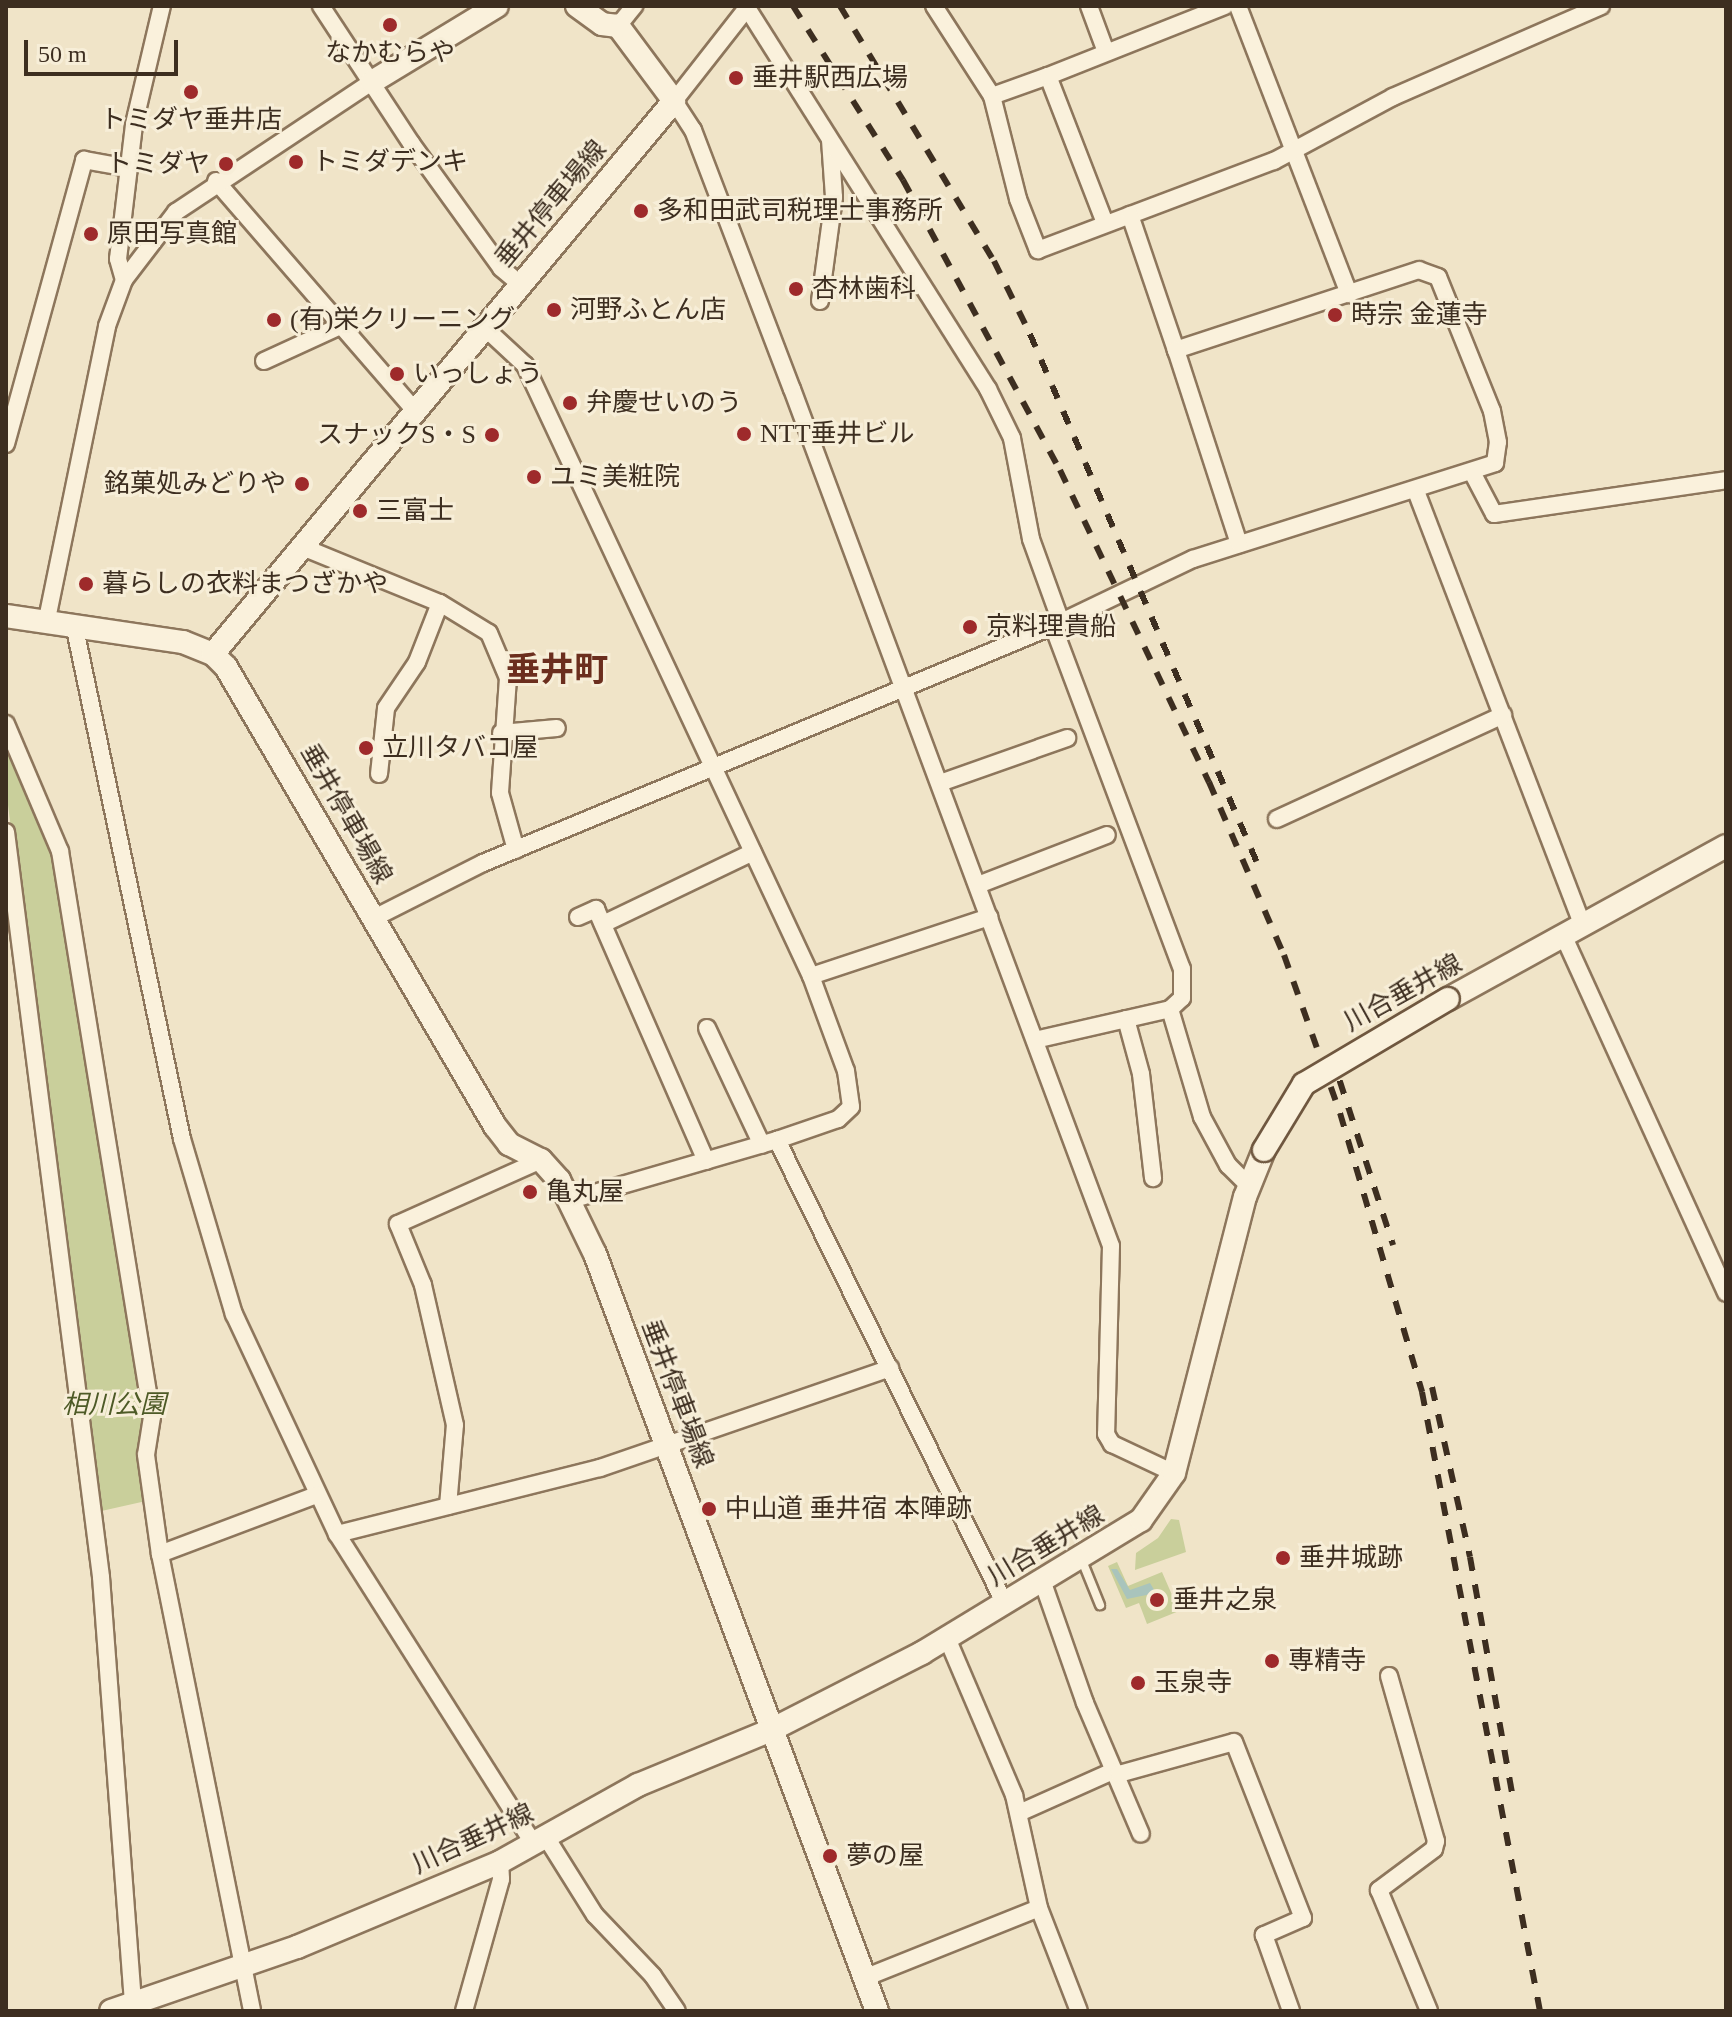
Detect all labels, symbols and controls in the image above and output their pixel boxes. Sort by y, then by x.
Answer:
marker: なかむらや [381,16,399,34]
scale bar [28,24,182,74]
place label: なかむらや [325,37,455,69]
text: 50 m [38,41,87,67]
place label: 垂井駅西広場 [752,62,908,94]
marker: 垂井駅西広場 [727,69,745,87]
marker: トミダヤ垂井店 [182,83,200,101]
place label: トミダヤ垂井店 [100,104,282,136]
street label: 垂井停車場線 [489,134,613,274]
place label: トミダデンキ [312,146,468,178]
place label: トミダヤ [106,148,210,180]
marker: トミダデンキ [287,153,305,171]
marker: トミダヤ [217,155,235,173]
place label: 多和田武司税理士事務所 [657,195,943,227]
marker: 多和田武司税理士事務所 [632,202,650,220]
place label: 原田写真館 [107,218,237,250]
marker: 原田写真館 [82,225,100,243]
place label: 杏林歯科 [812,273,916,305]
marker: 杏林歯科 [787,280,805,298]
place label: 河野ふとん店 [570,294,726,326]
place label: 時宗 金蓮寺 [1351,299,1487,331]
marker: 河野ふとん店 [545,301,563,319]
place label: (有)栄クリーニング [290,304,515,336]
marker: 時宗 金蓮寺 [1326,306,1344,324]
marker: (有)栄クリーニング [265,311,283,329]
place label: いっしょう [413,358,543,390]
marker: いっしょう [388,365,406,383]
place label: 弁慶せいのう [586,387,742,419]
marker: 弁慶せいのう [561,394,579,412]
place label: NTT垂井ビル [760,418,915,450]
place label: スナックS・S [317,419,476,451]
marker: NTT垂井ビル [735,425,753,443]
marker: スナックS・S [483,426,501,444]
place label: ユミ美粧院 [550,461,680,493]
place label: 銘菓処みどりや [104,468,286,500]
marker: ユミ美粧院 [525,468,543,486]
marker: 銘菓処みどりや [293,475,311,493]
place label: 三富士 [376,495,454,527]
marker: 三富士 [351,502,369,520]
place label: 暮らしの衣料まつざかや [102,568,388,600]
marker: 暮らしの衣料まつざかや [77,575,95,593]
place label: 京料理貴船 [986,611,1116,643]
marker: 京料理貴船 [961,618,979,636]
district label: 垂井町 [506,650,608,690]
place label: 立川タバコ屋 [382,732,538,764]
street label: 垂井停車場線 [293,739,399,889]
marker: 立川タバコ屋 [357,739,375,757]
street label: 川合垂井線 [1339,948,1467,1038]
place label: 亀丸屋 [546,1176,624,1208]
marker: 亀丸屋 [521,1183,539,1201]
street label: 垂井停車場線 [634,1316,720,1472]
park label: 相川公園 [62,1389,166,1421]
place label: 中山道 垂井宿 本陣跡 [725,1493,972,1525]
street label: 川合垂井線 [982,1499,1110,1593]
marker: 中山道 垂井宿 本陣跡 [700,1500,718,1518]
place label: 垂井城跡 [1299,1542,1403,1574]
marker: 垂井城跡 [1274,1549,1292,1567]
place label: 垂井之泉 [1173,1584,1277,1616]
marker: 垂井之泉 [1148,1591,1166,1609]
place label: 専精寺 [1288,1645,1366,1677]
marker: 専精寺 [1263,1652,1281,1670]
place label: 玉泉寺 [1154,1667,1232,1699]
marker: 玉泉寺 [1129,1674,1147,1692]
street label: 川合垂井線 [407,1797,539,1881]
place label: 夢の屋 [846,1840,924,1872]
marker: 夢の屋 [821,1847,839,1865]

